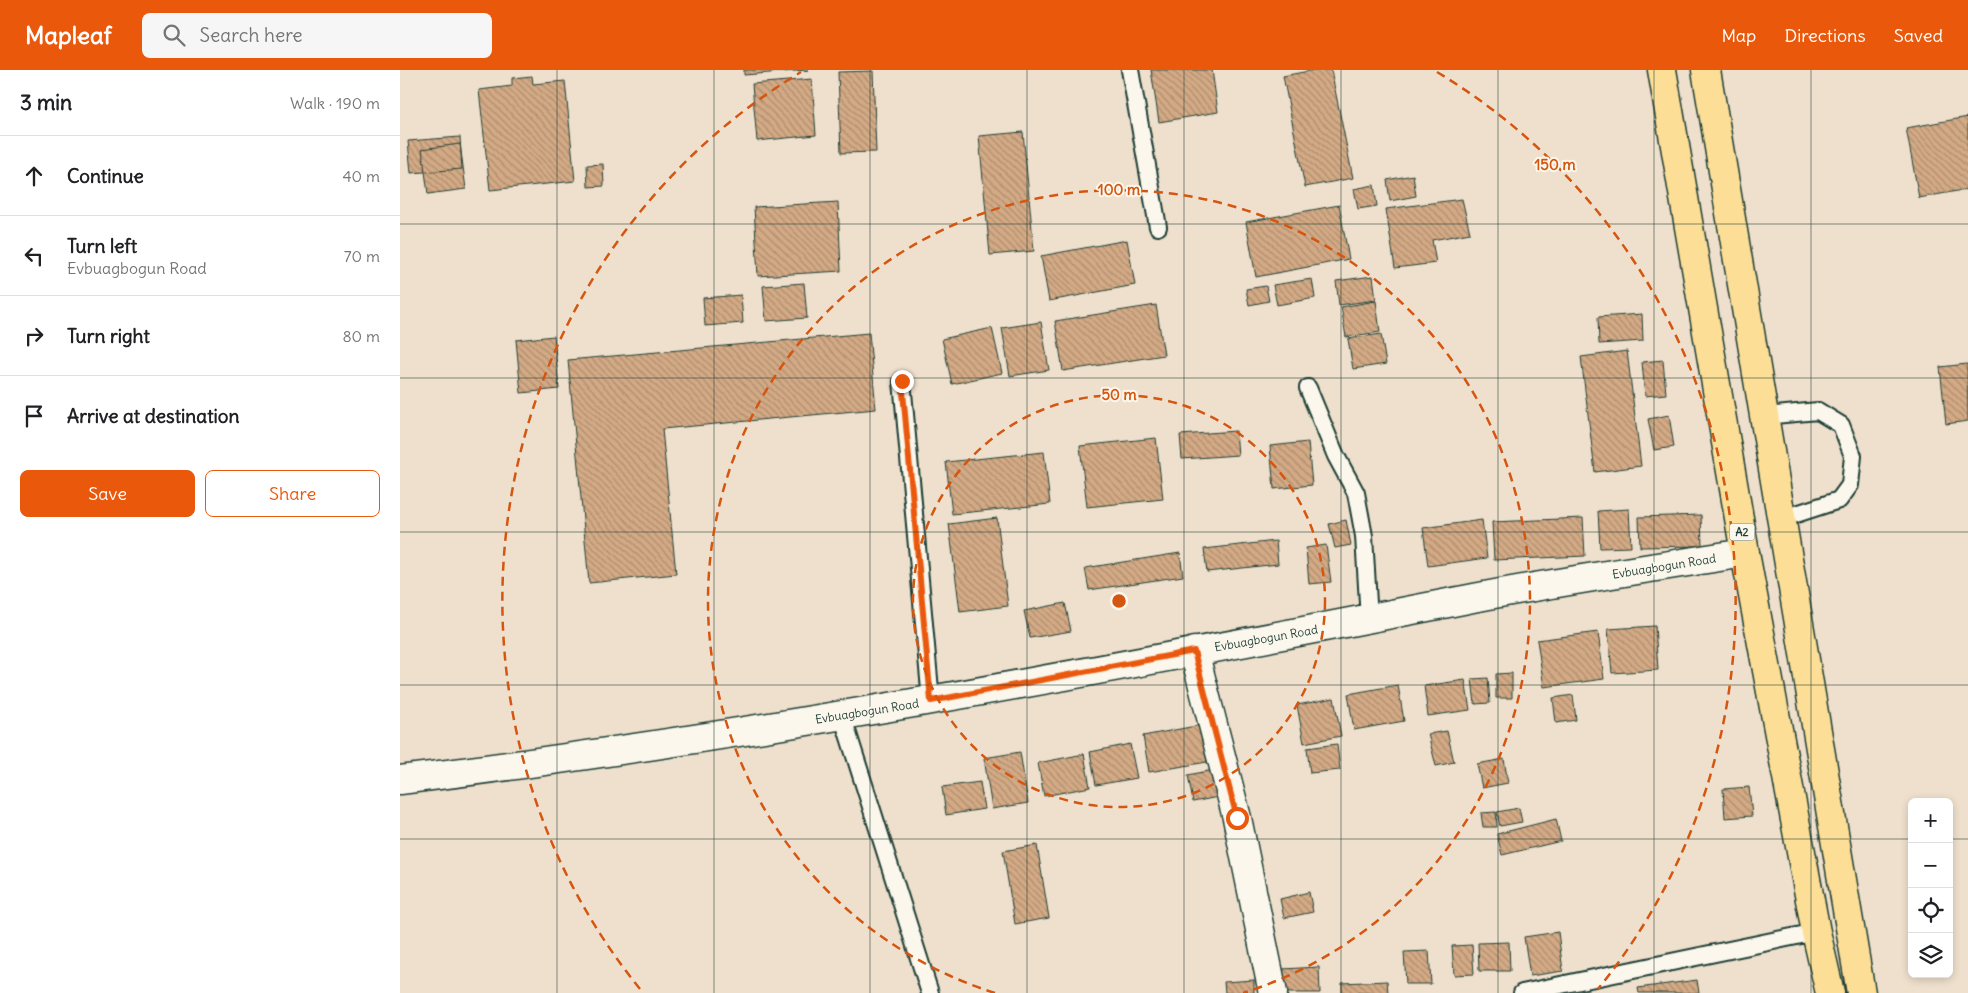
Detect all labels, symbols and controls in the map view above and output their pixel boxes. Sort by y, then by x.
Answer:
search box [142,13,492,58]
text: Mapleaf [25,20,112,50]
icon: search [160,21,188,49]
text: Search here [200,23,303,47]
text: Map [1721,24,1756,47]
text: Directions [1784,24,1866,47]
text: Saved [1894,24,1943,47]
text: 3 min [20,89,72,116]
text: Walk · 190 m [290,93,380,113]
text: 150 m [1534,155,1576,174]
icon: ahead [20,162,48,190]
text: Continue [67,164,144,188]
text: 40 m [342,166,380,186]
text: 100 m [1098,180,1140,199]
text: Turn left [67,234,137,258]
icon: left [20,242,48,270]
text: 70 m [344,246,380,266]
text: Evbuagbogun Road [67,258,207,278]
icon: right [20,322,48,350]
text: Turn right [67,324,150,348]
text: 80 m [342,326,380,346]
route end [891,370,914,393]
text: 50 m [1101,385,1137,404]
icon: arrive [20,402,48,430]
text: Arrive at destination [67,404,240,428]
button: Save [20,470,195,517]
button: Share [205,470,380,517]
road number: A2 [1730,524,1754,541]
street label: Evbuagbogun Road [1611,550,1717,582]
centre of rings [1110,592,1128,610]
street label: Evbuagbogun Road [1213,622,1319,654]
street label: Evbuagbogun Road [814,695,920,727]
map controls [1908,798,1953,978]
button: + [1908,798,1953,843]
route start [1226,807,1249,830]
button: − [1908,843,1953,888]
button: locate [1908,888,1953,933]
button: layers [1908,933,1953,978]

